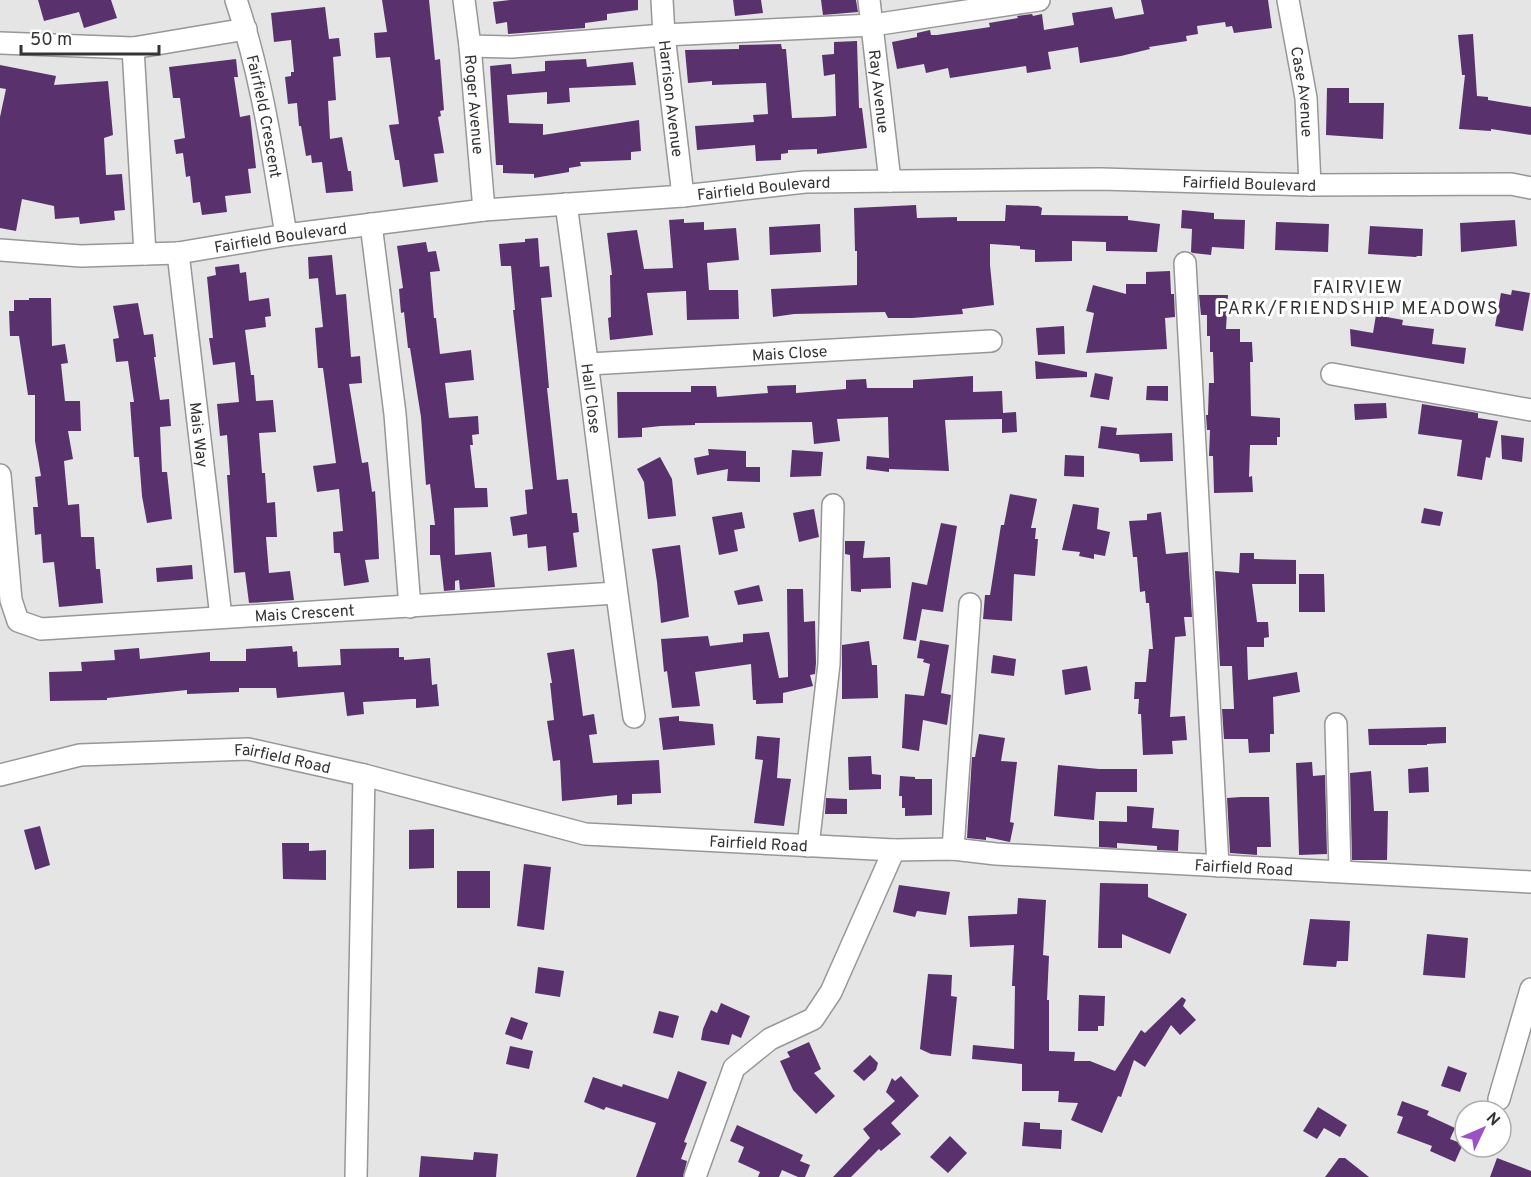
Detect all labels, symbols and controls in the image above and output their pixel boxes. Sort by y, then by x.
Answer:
scale bar [21,18,159,56]
text: 50 m [30,29,72,52]
street label: Harrison Avenue [653,39,686,158]
street label: Case Avenue [1285,45,1316,138]
street label: Ray Avenue [863,49,892,134]
street label: Fairfield Crescent [241,53,285,180]
street label: Roger Avenue [459,54,487,155]
street label: Fairfield Boulevard [1182,173,1316,197]
street label: Fairfield Boulevard [696,174,830,206]
street label: Fairfield Boulevard [213,219,348,259]
district label: FAIRVIEW PARK/FRIENDSHIP MEADOWS [1217,277,1499,321]
street label: Mais Close [752,342,828,367]
street label: Hall Close [575,362,604,435]
street label: Mais Way [184,401,211,469]
street label: Mais Crescent [254,601,355,628]
street label: Fairfield Road [234,741,332,779]
street label: Fairfield Road [709,832,808,858]
street label: Fairfield Road [1194,856,1293,882]
north arrow [1453,1099,1513,1159]
text: N [1481,1109,1504,1131]

